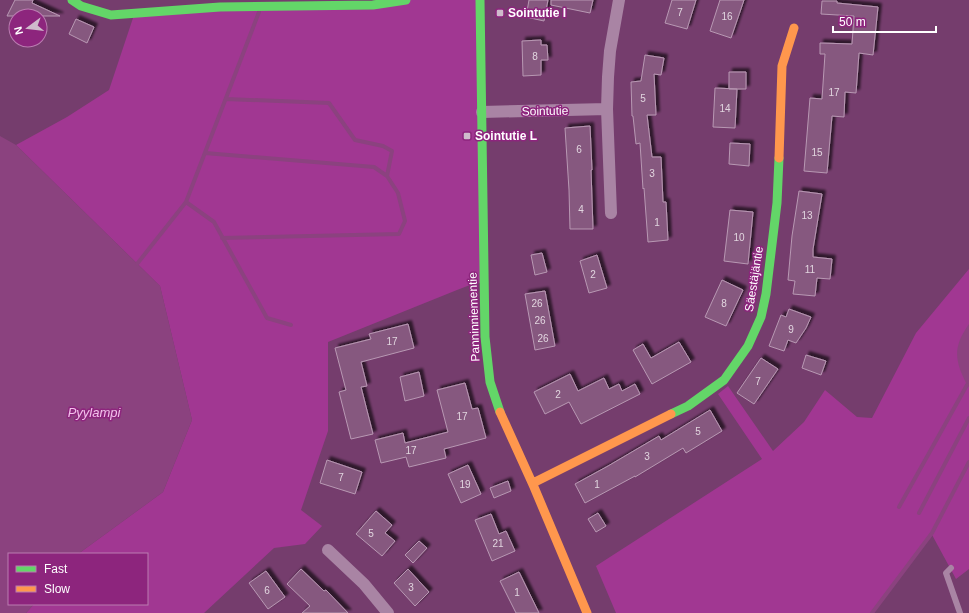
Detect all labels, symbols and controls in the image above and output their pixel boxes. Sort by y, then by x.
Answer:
place label: Sointutie I [508,6,566,20]
house number: 7 [677,7,683,18]
north arrow [8,8,48,48]
marker: Sointutie I [495,8,505,18]
scale bar [833,8,936,34]
house number: 16 [721,11,733,22]
text: 50 m [839,15,866,29]
text: N [12,25,25,36]
house number: 8 [532,51,538,62]
house number: 17 [828,87,840,98]
house number: 5 [640,93,646,104]
house number: 14 [719,103,731,114]
street label: Sointutie [522,104,569,118]
place label: Sointutie L [475,129,537,143]
marker: Sointutie L [462,131,472,141]
house number: 6 [576,144,582,155]
house number: 15 [811,147,823,158]
house number: 3 [649,168,655,179]
house number: 4 [578,204,584,215]
house number: 13 [801,210,813,221]
house number: 1 [654,217,660,228]
house number: 10 [733,232,745,243]
street label: Säestäjäntie [742,245,766,313]
house number: 11 [805,264,816,275]
house number: 2 [590,269,596,280]
street label: Panninniementie [465,272,483,362]
house number: 26 [531,298,543,309]
house number: 8 [721,298,727,309]
house number: 26 [534,315,546,326]
house number: 9 [788,324,794,335]
house number: 26 [537,333,549,344]
house number: 17 [386,336,398,347]
house number: 7 [755,376,761,387]
house number: 2 [555,389,561,400]
water label: Pyylampi [68,405,121,420]
house number: 17 [456,411,468,422]
house number: 5 [695,426,701,437]
house number: 17 [405,445,417,456]
house number: 3 [644,451,650,462]
house number: 7 [338,472,344,483]
house number: 19 [459,479,471,490]
house number: 1 [594,479,600,490]
house number: 5 [368,528,374,539]
house number: 21 [492,538,504,549]
legend [8,553,148,605]
text: Fast [44,562,68,576]
text: Slow [44,582,70,596]
house number: 3 [408,582,414,593]
house number: 6 [264,585,270,596]
house number: 1 [514,587,520,598]

